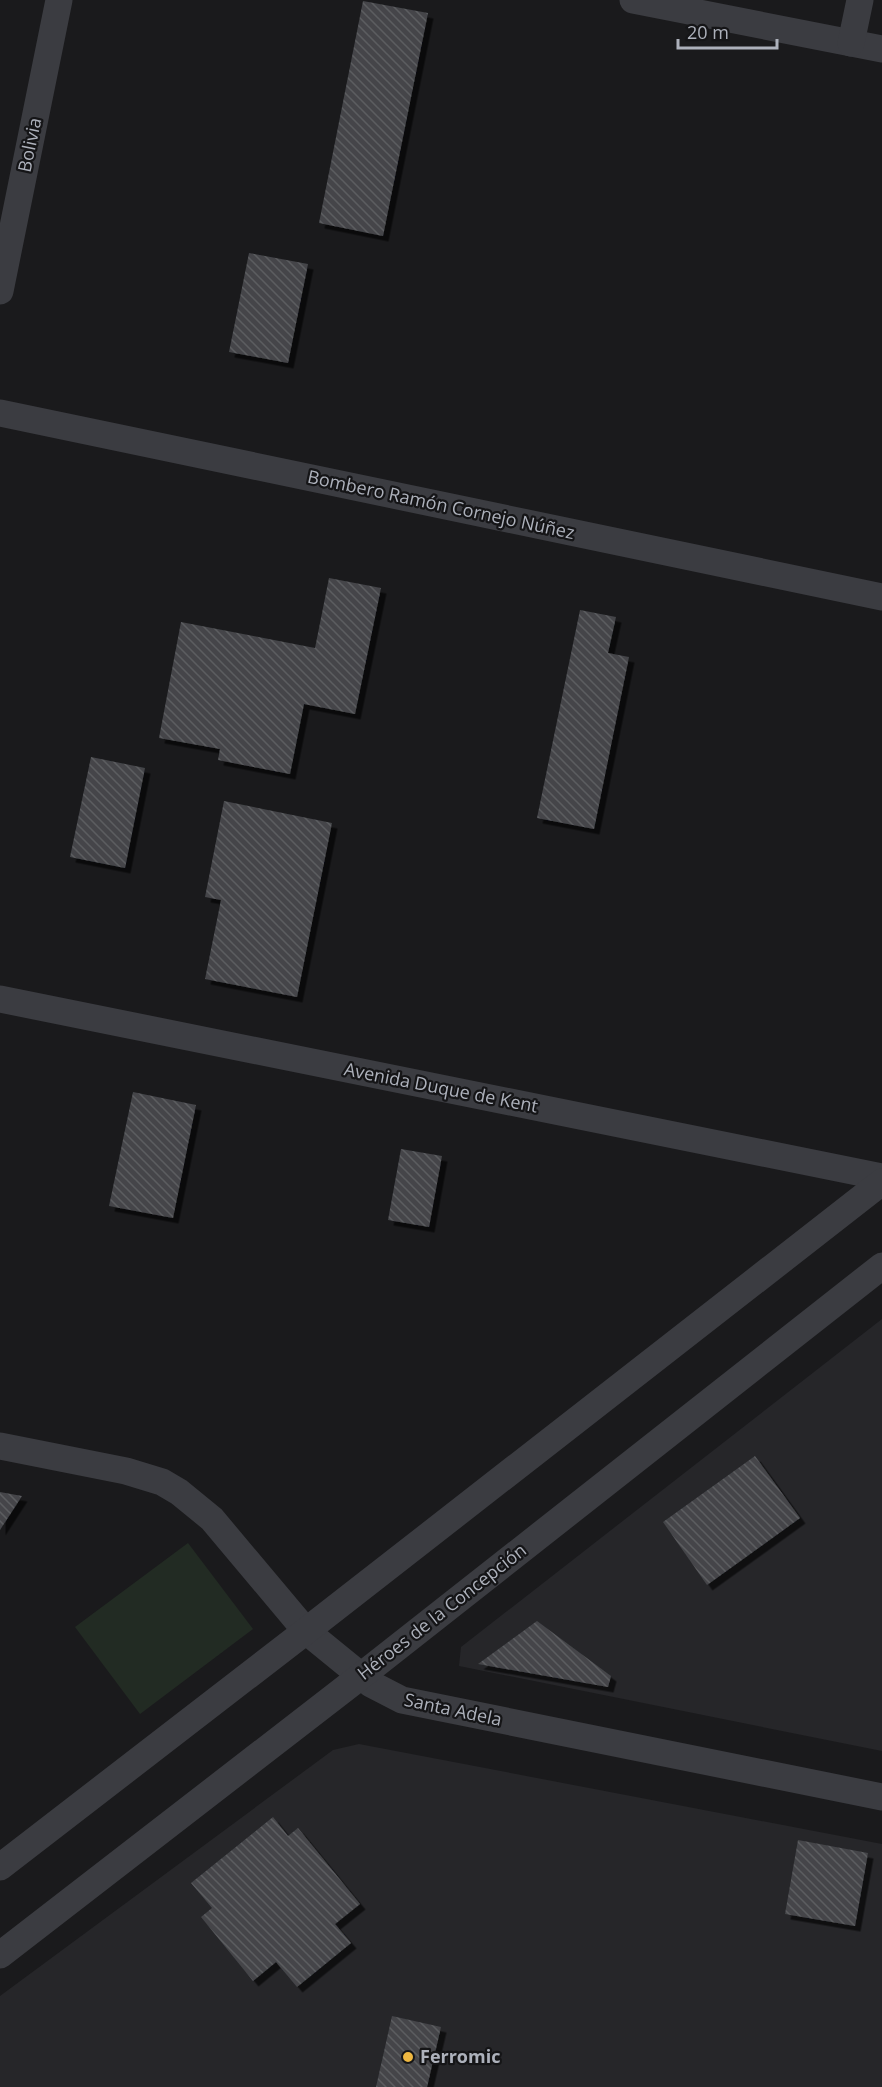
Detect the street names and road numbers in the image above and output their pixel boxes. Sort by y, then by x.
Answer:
street label: Bolivia [12,115,46,174]
street label: Bombero Ramón Cornejo Núñez [306,464,577,544]
street label: Avenida Duque de Kent [342,1056,540,1118]
street label: Héroes de la Concepción [352,1538,531,1685]
street label: Santa Adela [402,1687,504,1731]

